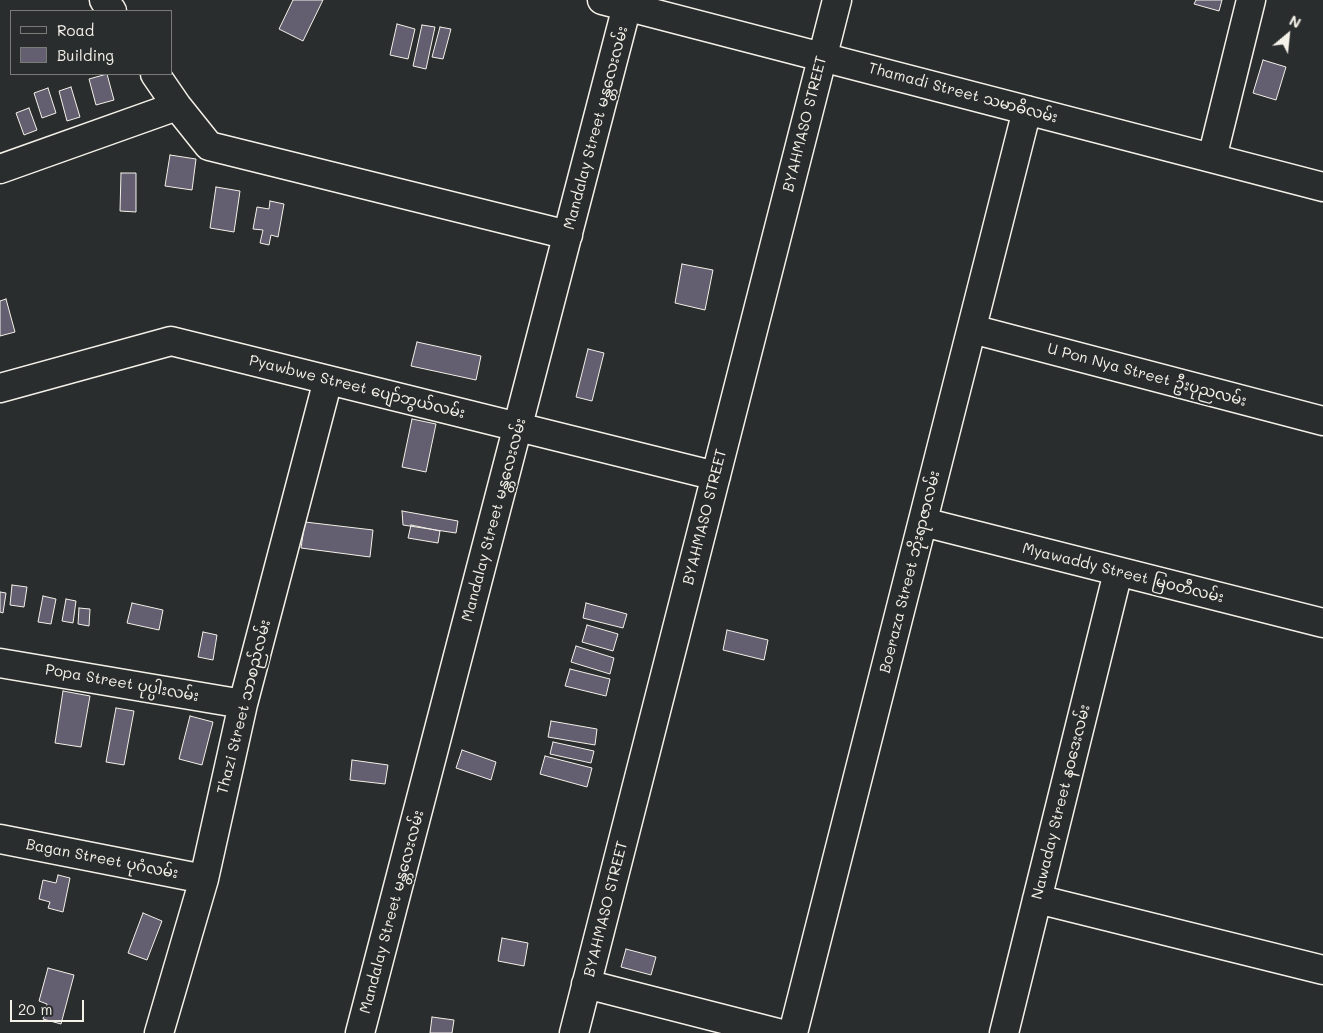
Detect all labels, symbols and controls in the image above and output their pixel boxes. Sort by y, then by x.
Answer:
legend [10,10,172,75]
north arrow [1263,10,1313,60]
text: N [1286,10,1304,32]
text: Road [57,20,94,40]
street label: Mandalay Street မန္တလေးလမ်း [560,24,632,232]
text: Building [57,45,114,65]
street label: BYAHMASO STREET [779,54,831,194]
street label: Thamadi Street သမာဓိလမ်း [866,59,1060,127]
street label: U Pon Nya Street ဦးပုညလမ်း [1045,340,1249,410]
street label: Pyawbwe Street ပျော်ဘွယ်လမ်း [247,351,467,423]
street label: Mandalay Street မန္တလေးလမ်း [458,416,530,624]
street label: BYAHMASO STREET [679,447,731,587]
street label: Boeraza Street ဘိုးရာဇာလမ်း [876,469,944,675]
street label: Myawaddy Street မြဝတီလမ်း [1020,539,1226,607]
street label: Thazi Street သာစည်လမ်း [214,618,274,796]
street label: Popa Street ပုပ္ပါးလမ်း [44,661,200,705]
street label: Nawaday Street နဝဒေးလမ်း [1028,703,1094,901]
street label: Mandalay Street မန္တလေးလမ်း [356,808,428,1016]
street label: Bagan Street ပုဂံလမ်း [24,835,180,883]
street label: BYAHMASO STREET [580,839,632,979]
scale bar [12,990,86,1022]
text: 20 m [18,999,52,1019]

